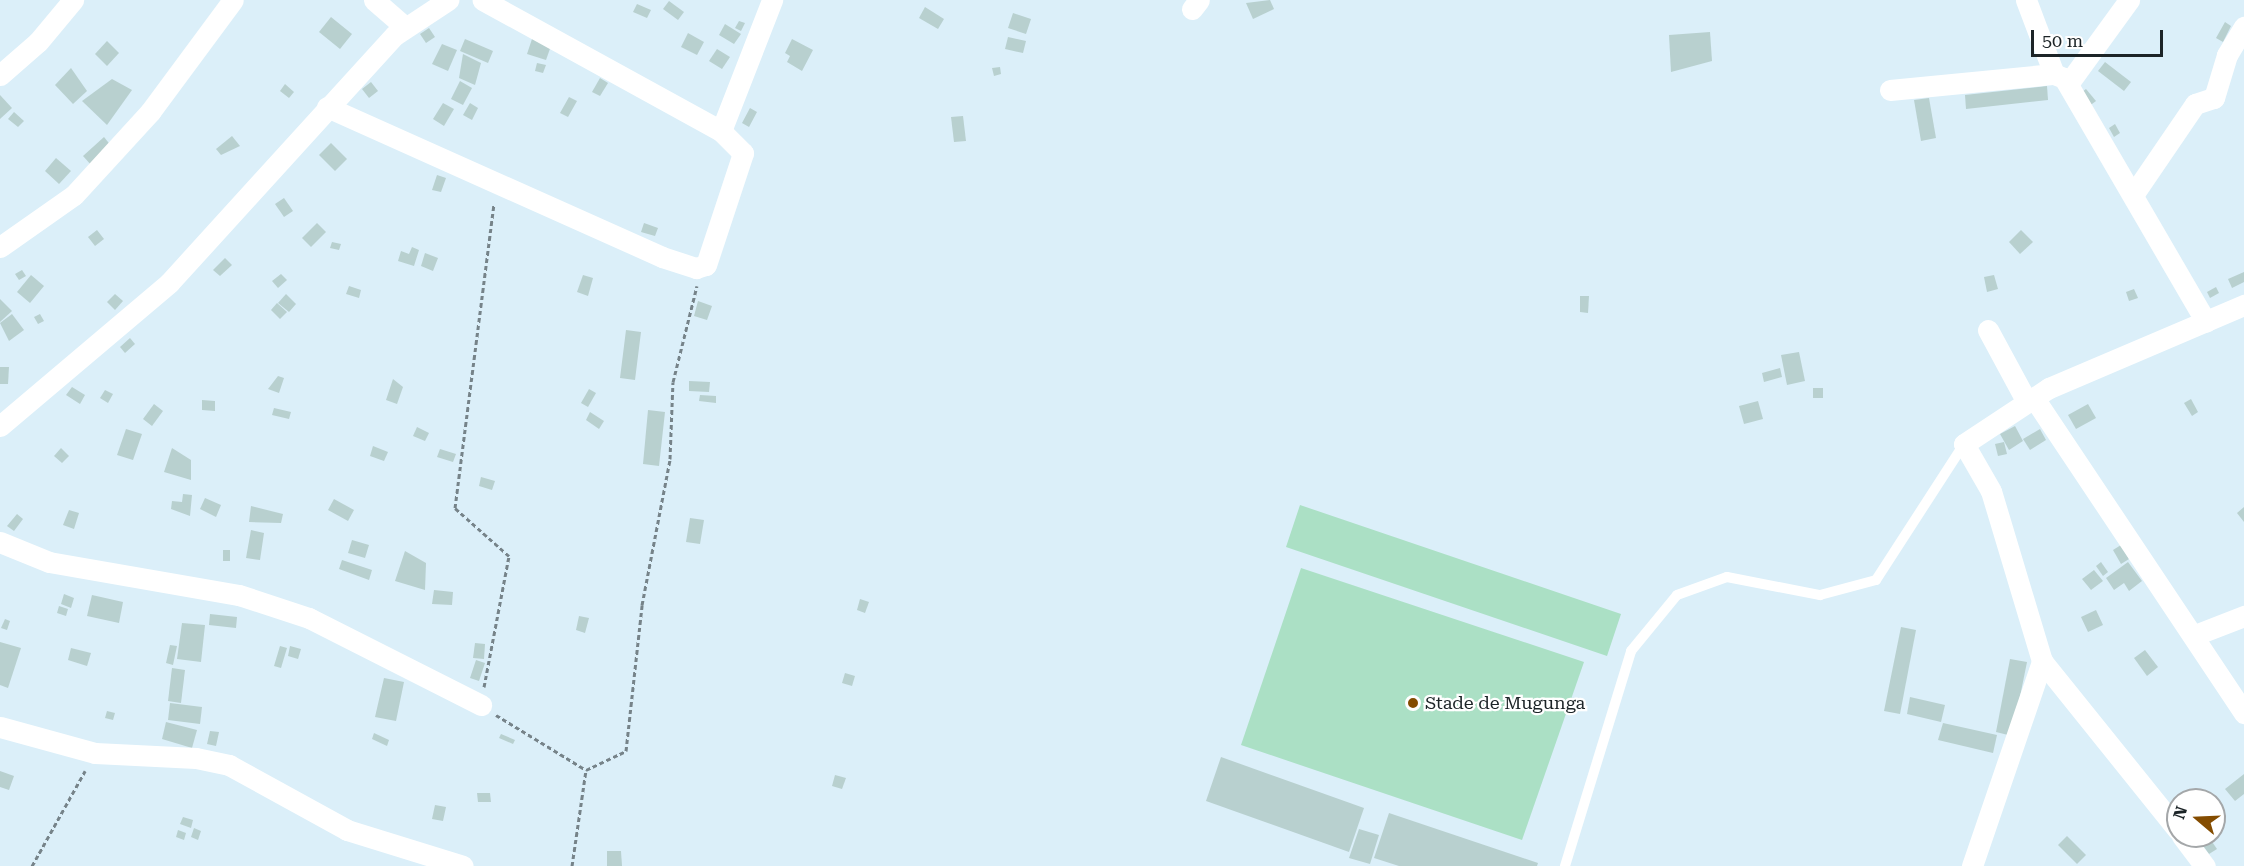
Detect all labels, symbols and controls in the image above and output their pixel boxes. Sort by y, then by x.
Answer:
scale bar [2034,18,2166,56]
text: 50 m [2042,30,2083,51]
place label: Stade de Mugunga [1425,692,1585,714]
marker: Stade de Mugunga [1406,696,1420,710]
north arrow [2166,788,2226,848]
text: N [2169,804,2191,822]

